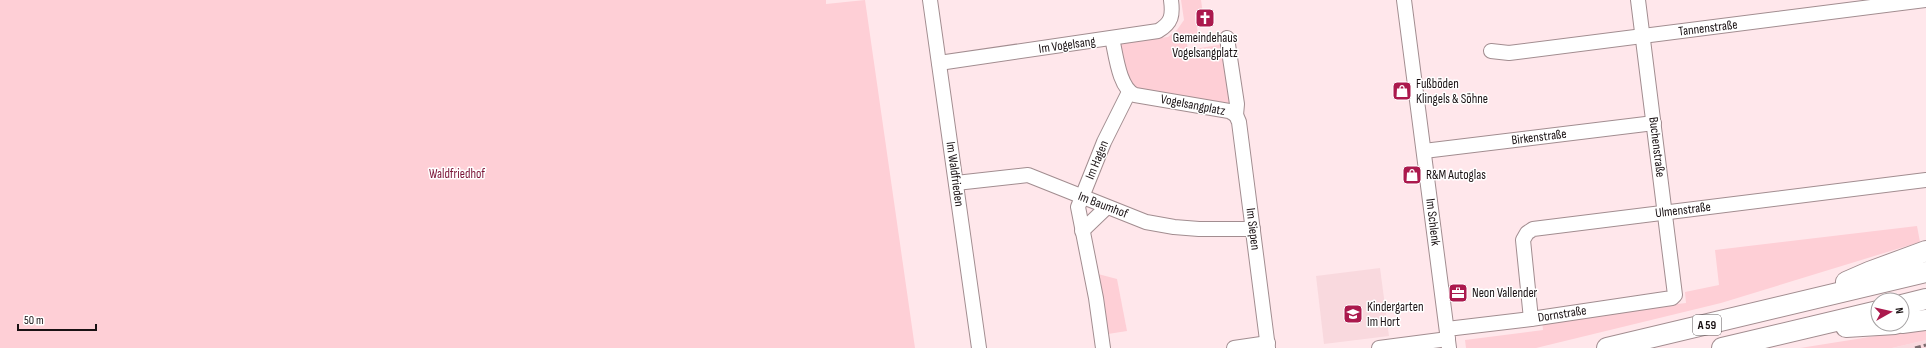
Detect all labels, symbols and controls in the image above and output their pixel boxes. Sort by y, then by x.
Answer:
church icon: Gemeindehaus Vogelsangplatz [1194,7,1216,29]
street label: Tannenstraße [1678,16,1738,40]
place label: Gemeindehaus Vogelsangplatz [1172,30,1238,61]
street label: Im Vogelsang [1038,33,1096,57]
place label: Fußböden Klingels & Söhne [1416,76,1488,107]
shop icon: Fußböden Klingels & Söhne [1391,80,1413,102]
street label: Vogelsangplatz [1159,91,1227,119]
street label: Buchenstraße [1645,116,1669,178]
street label: Birkenstraße [1511,126,1567,148]
street label: Im Hagen [1082,138,1112,182]
street label: Im Waldfrieden [943,141,967,207]
shop icon: R&M Autoglas [1401,164,1423,186]
park label: Waldfriedhof [429,166,485,182]
place label: R&M Autoglas [1426,167,1486,183]
street label: Im Baumhof [1076,188,1131,222]
street label: Im Schlenk [1422,197,1444,247]
street label: Ulmenstraße [1654,199,1712,221]
street label: Im Siepen [1242,207,1264,251]
office icon: Neon Vallender [1447,282,1469,304]
place label: Neon Vallender [1472,285,1538,301]
north arrow [1870,292,1910,332]
place label: Kindergarten Im Hort [1367,299,1424,330]
street label: Dornstraße [1537,302,1587,326]
school or university icon: Kindergarten Im Hort [1342,303,1364,325]
scale bar [18,306,96,332]
text: N [1893,307,1906,315]
text: 50 m [24,313,44,328]
road number: A 59 [1693,315,1721,335]

